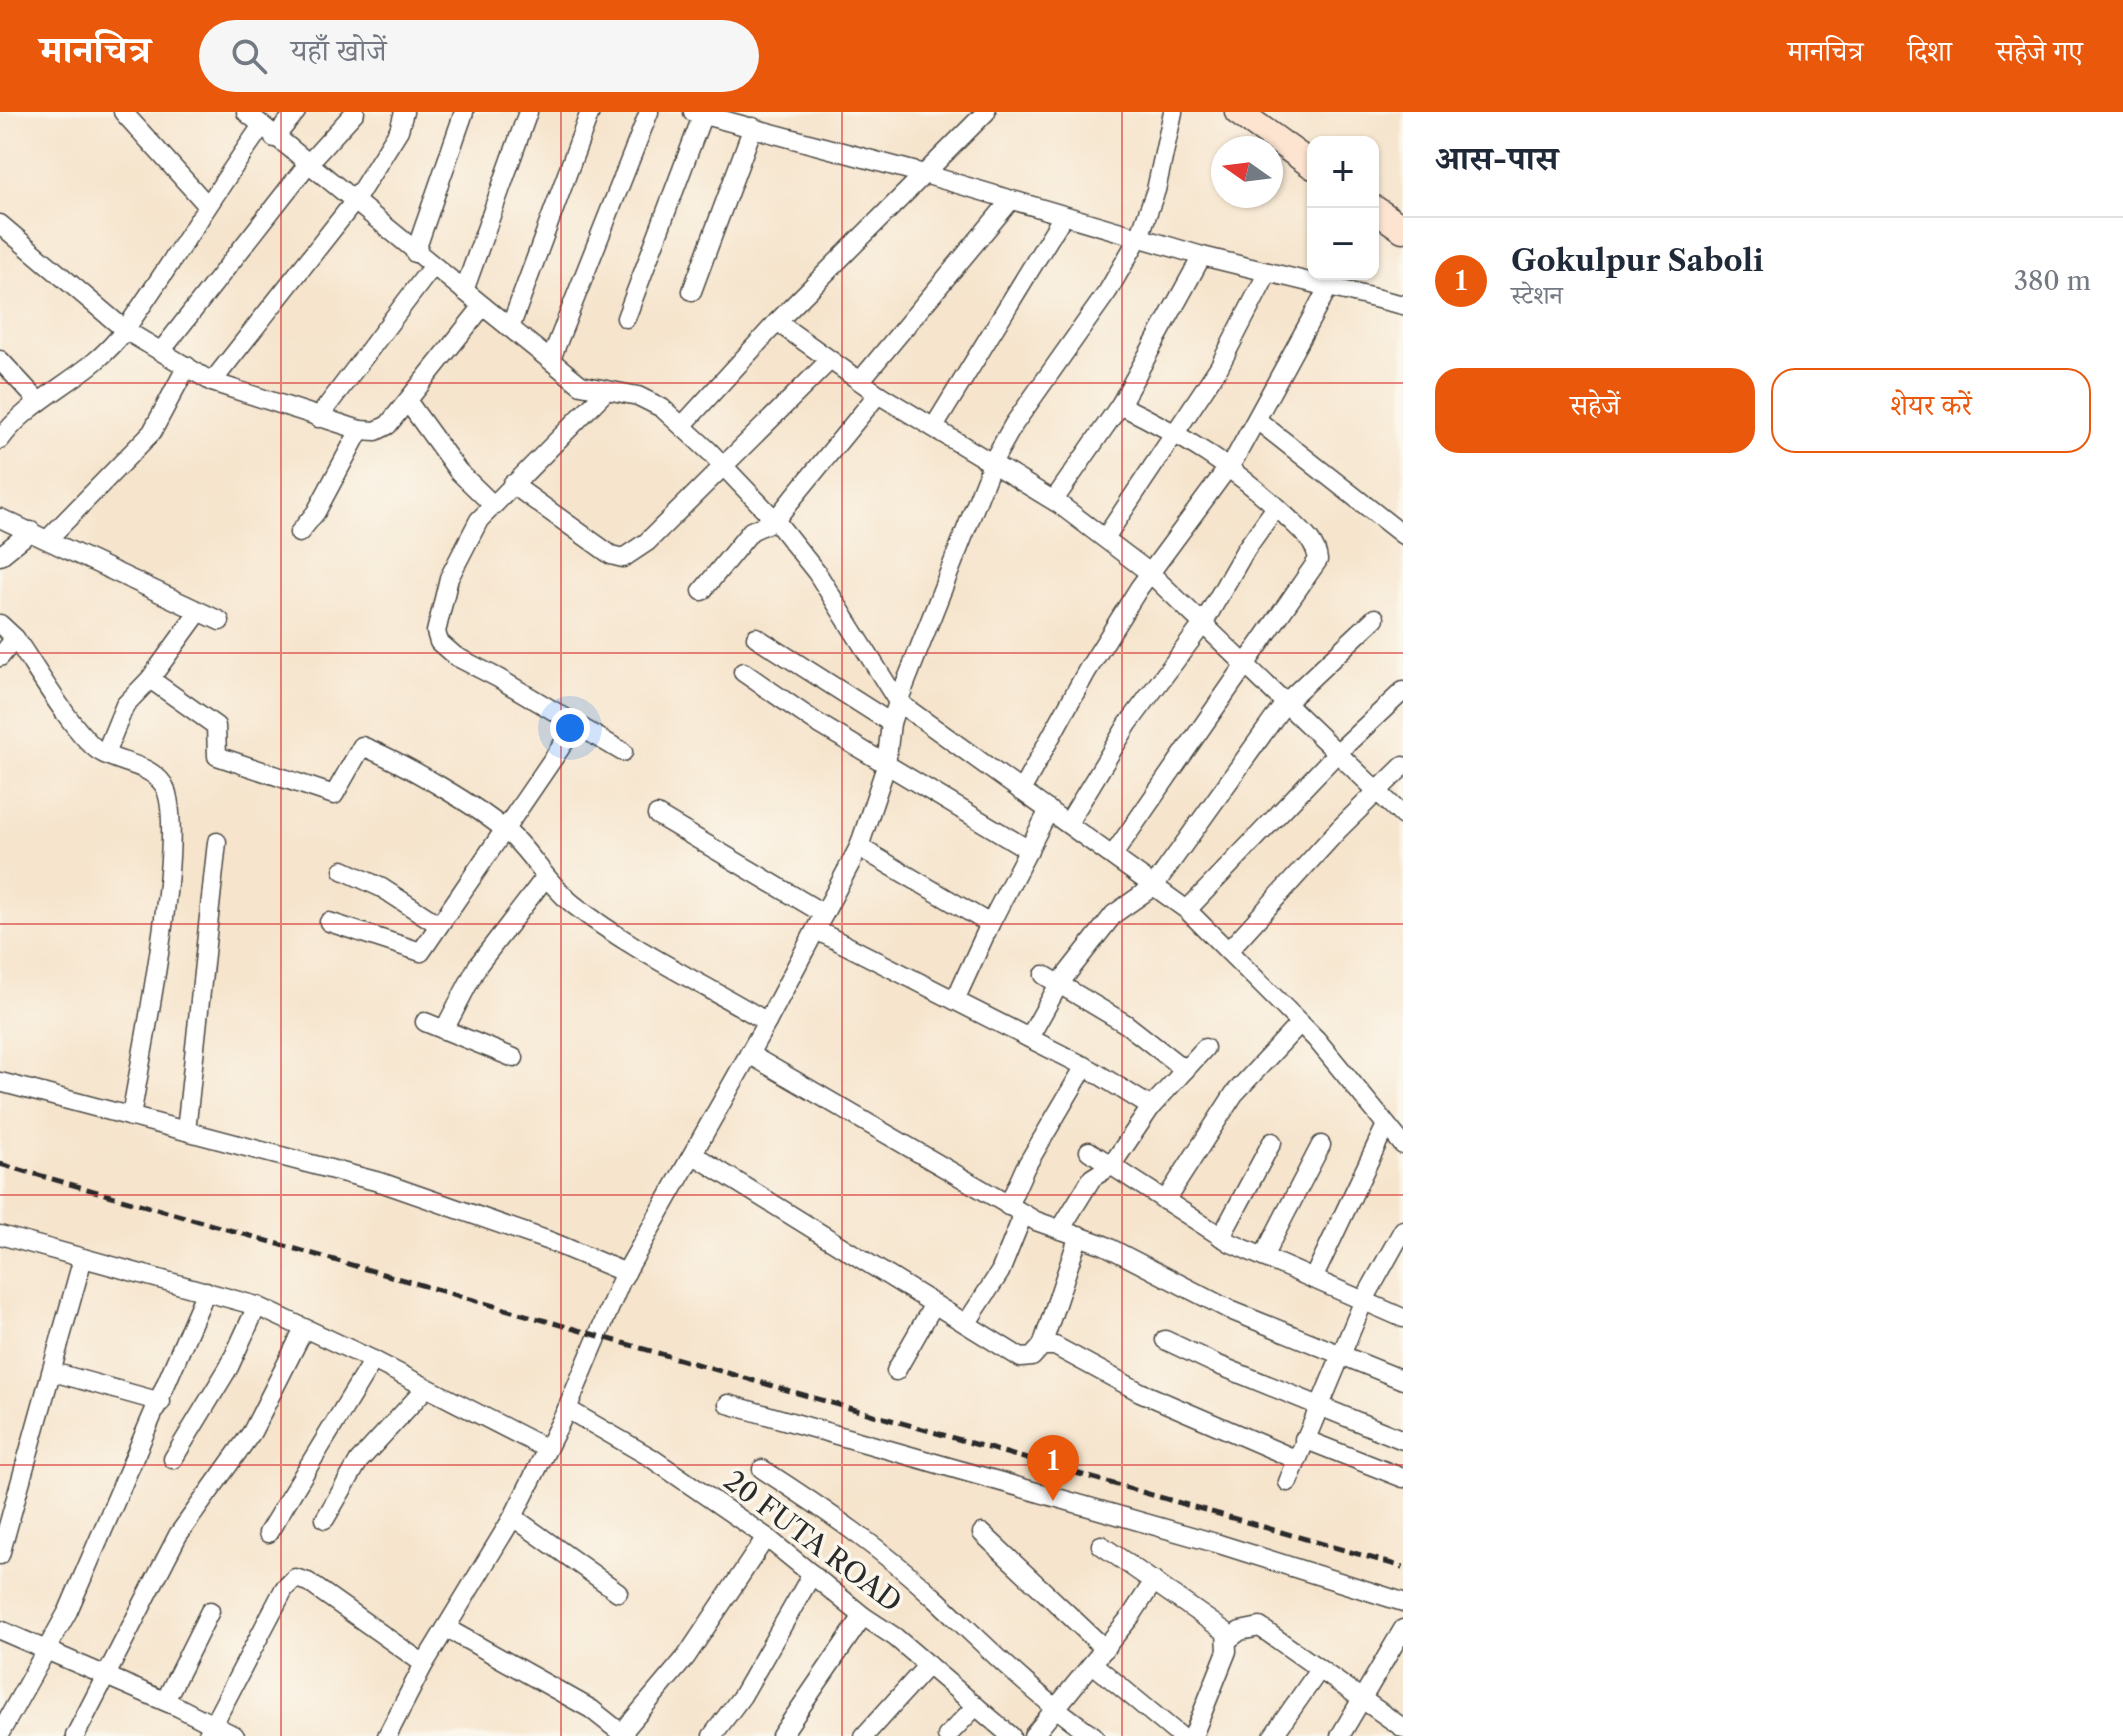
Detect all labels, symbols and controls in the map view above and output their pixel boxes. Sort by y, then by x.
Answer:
search box [199,20,759,92]
text: मानचित्र [40,26,151,73]
text: यहाँ खोजें [291,32,386,69]
icon: search [227,34,271,78]
text: मानचित्र [1787,34,1863,68]
text: दिशा [1907,34,1952,68]
text: सहेजे गए [1996,34,2083,68]
north arrow [1211,136,1283,208]
map controls [1307,136,1379,280]
button: + [1307,136,1379,208]
text: आस-पास [1435,137,1558,179]
button: − [1307,208,1379,280]
text: Gokulpur Saboli [1511,242,1764,279]
text: 1 [1455,265,1467,297]
text: 380 m [2014,265,2091,297]
text: स्टेशन [1511,279,1563,311]
button: सहेजें [1435,368,1755,453]
button: शेयर करें [1771,368,2091,453]
your location [550,708,590,748]
pin: 1 [1027,1435,1079,1501]
street label: 20 FUTA ROAD [718,1463,908,1619]

